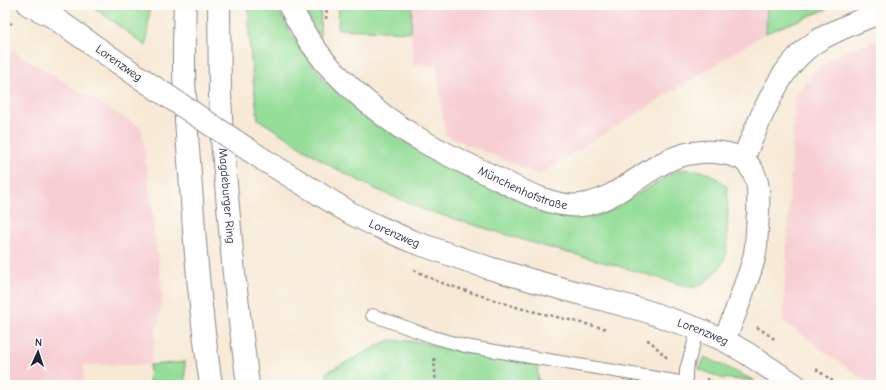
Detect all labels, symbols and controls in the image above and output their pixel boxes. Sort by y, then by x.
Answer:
street label: Lorenzweg [93,42,145,84]
street label: Magdeburger Ring [216,147,238,244]
street label: Münchenhofstraße [476,163,568,212]
street label: Lorenzweg [367,216,422,251]
street label: Lorenzweg [675,315,731,348]
north arrow [18,332,58,372]
text: N [35,336,42,349]

